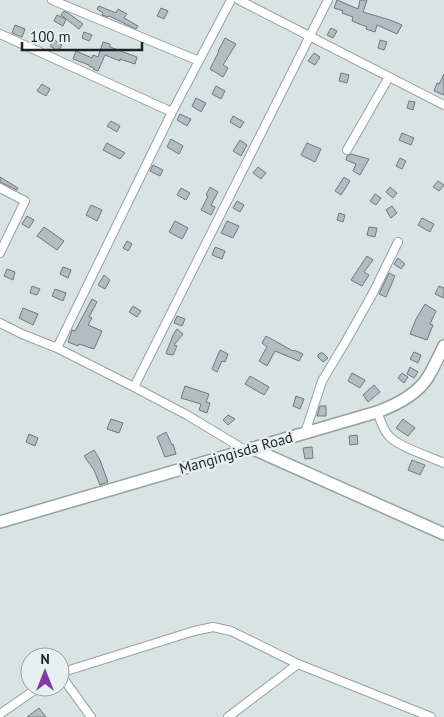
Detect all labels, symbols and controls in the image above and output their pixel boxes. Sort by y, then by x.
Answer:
scale bar [22,20,142,52]
text: 100 m [30,27,71,46]
street label: Mangingisda Road [177,427,295,478]
north arrow [20,647,70,697]
text: N [40,650,50,668]

